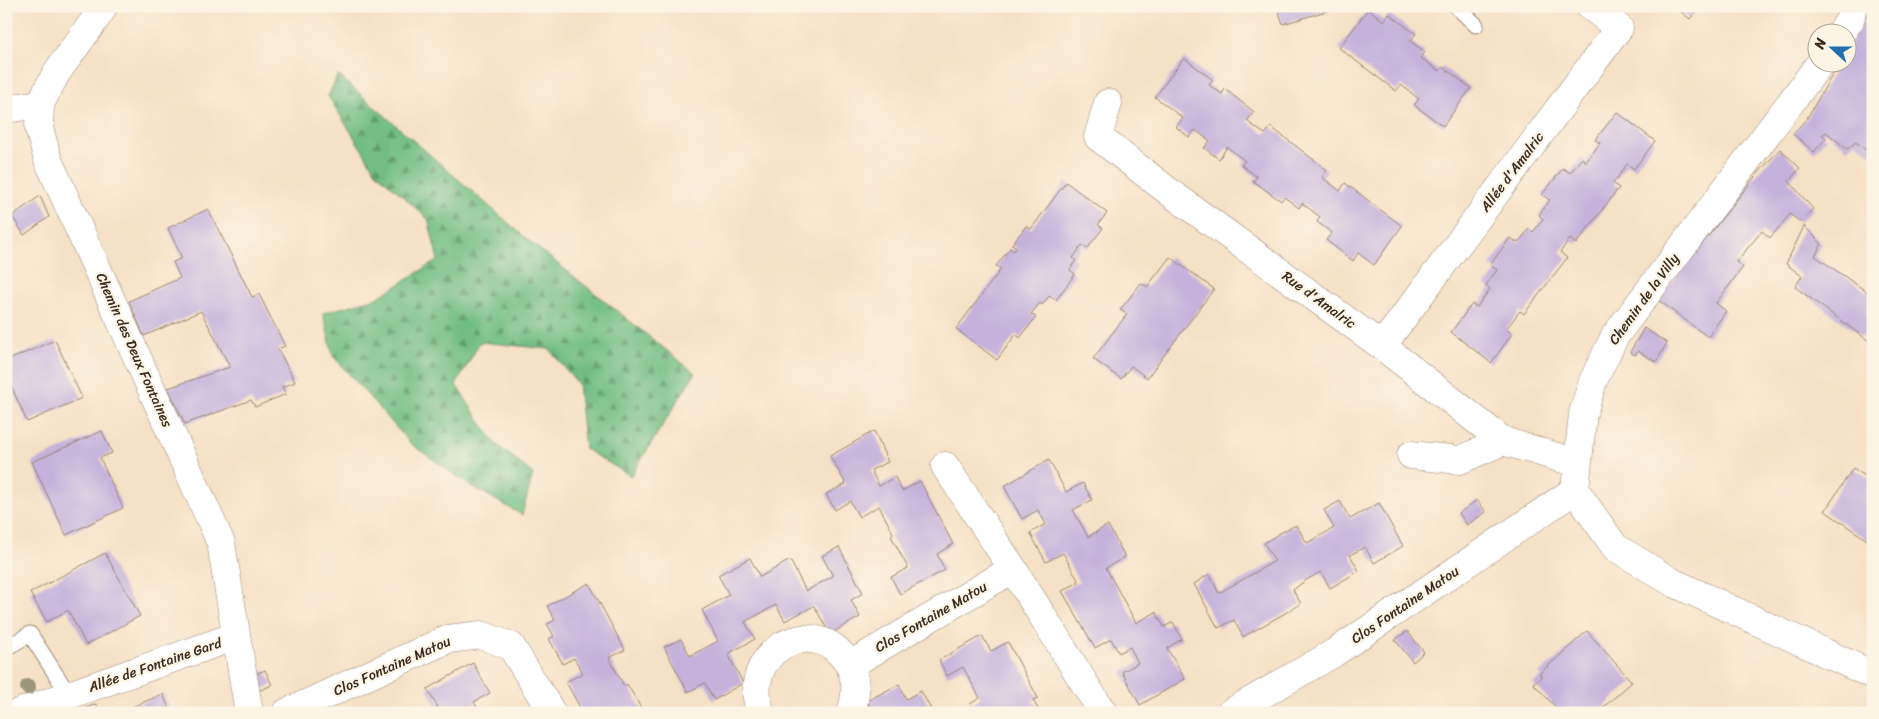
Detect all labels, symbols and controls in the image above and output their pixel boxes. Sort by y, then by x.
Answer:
north arrow [1806,22,1856,72]
text: N [1807,34,1834,53]
street label: Allée d'Amalric [1473,126,1551,218]
street label: Chemin de la Villy [1602,247,1686,350]
street label: Rue d'Amalric [1276,264,1362,336]
street label: Chemin des Deux Fontaines [89,269,180,432]
street label: Clos Fontaine Matou [1346,559,1465,651]
street label: Clos Fontaine Matou [870,574,992,659]
street label: Clos Fontaine Matou [329,629,455,703]
street label: Allée de Fontaine Gard [84,630,226,700]

